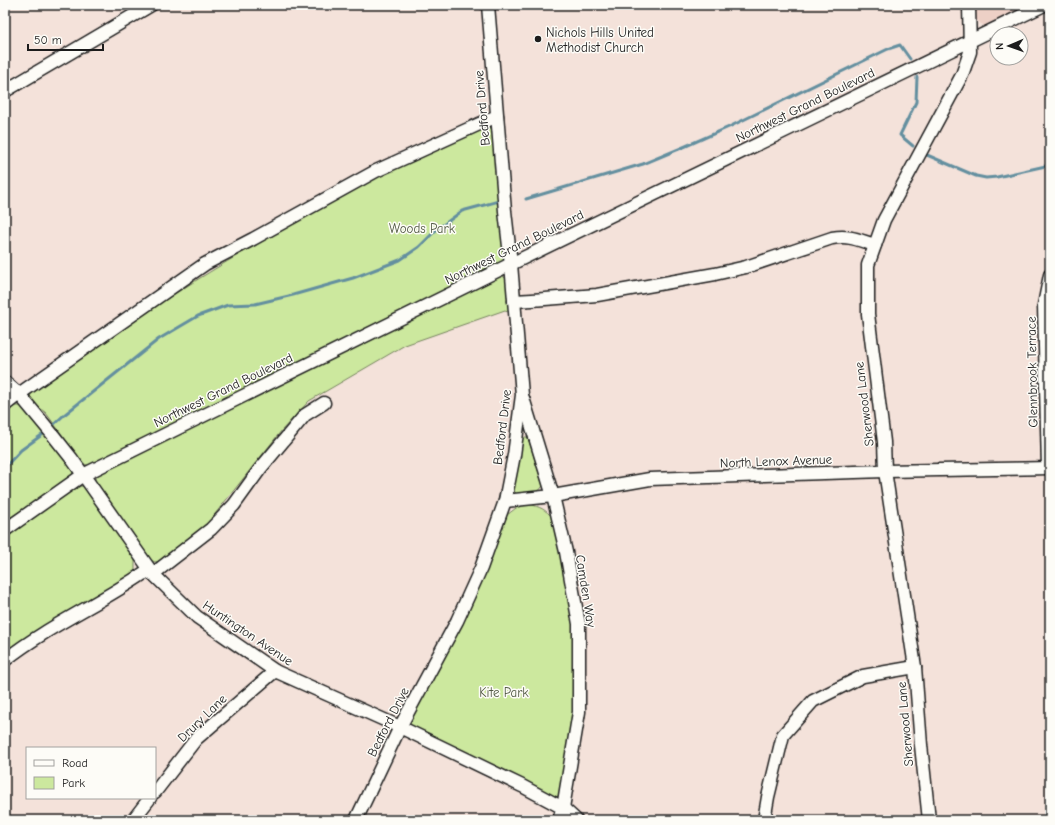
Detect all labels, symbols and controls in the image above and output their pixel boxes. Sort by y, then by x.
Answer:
place label: Nichols Hills United Methodist Church [546,25,654,55]
scale bar [28,26,103,52]
north arrow [989,26,1029,66]
text: 50 m [34,33,62,47]
marker: Nichols Hills United Methodist Church [533,34,543,44]
text: N [993,43,1006,50]
street label: Northwest Grand Boulevard [733,65,877,145]
street label: Bedford Drive [471,69,493,146]
street label: Northwest Grand Boulevard [442,207,586,287]
park label: Woods Park [389,221,456,236]
street label: Glennbrook Terrace [1024,316,1040,428]
street label: Northwest Grand Boulevard [151,350,295,430]
street label: Sherwood Lane [851,360,877,447]
street label: Bedford Drive [490,388,514,465]
street label: North Lenox Avenue [720,452,833,470]
street label: Camden Way [573,554,599,629]
street label: Huntington Avenue [200,597,296,669]
street label: Sherwood Lane [894,681,916,767]
street label: Bedford Drive [364,684,412,759]
park label: Kite Park [479,685,529,700]
street label: Drury Lane [174,691,230,745]
legend [26,747,156,799]
text: Road [62,756,88,770]
text: Park [62,776,85,790]

